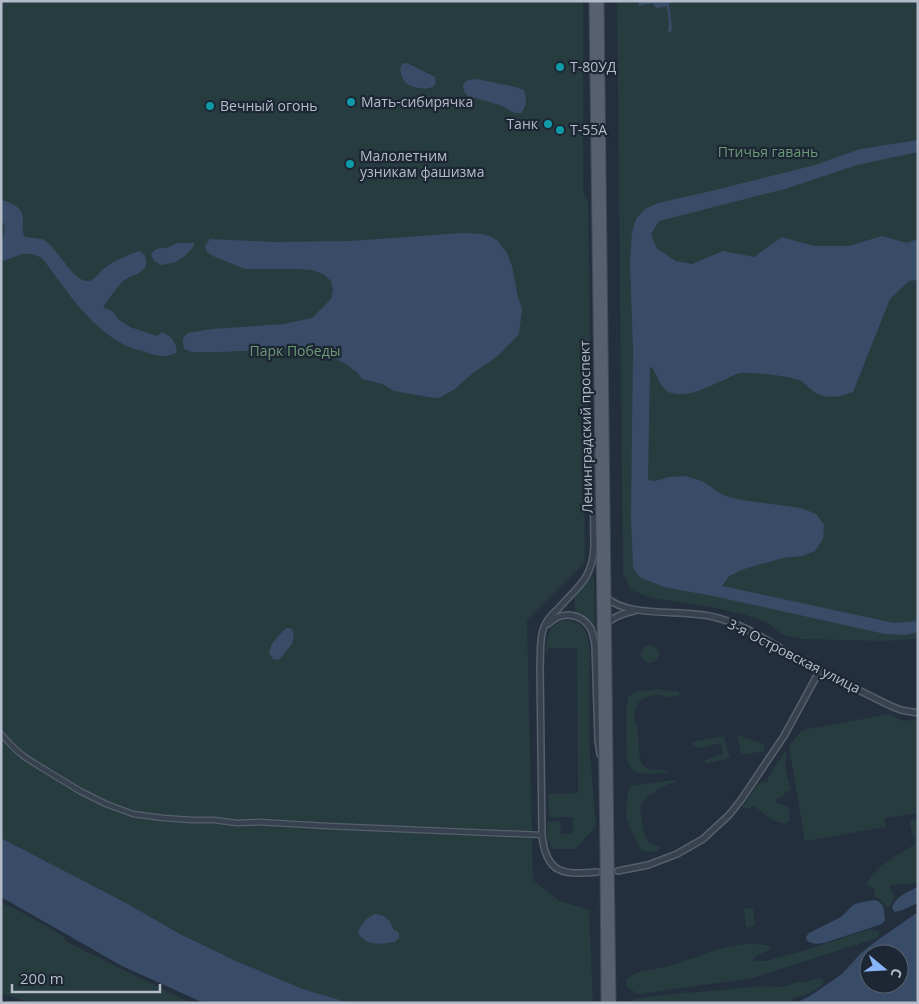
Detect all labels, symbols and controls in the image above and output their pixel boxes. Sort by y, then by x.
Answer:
place label: Т-80УД [570,57,617,76]
marker: Т-80УД [554,61,566,73]
place label: Мать-сибирячка [361,92,473,111]
place label: Вечный огонь [220,96,318,115]
marker: Мать-сибирячка [345,96,357,108]
marker: Вечный огонь [204,100,216,112]
place label: Танк [506,114,539,133]
marker: Танк [542,118,554,130]
place label: Т-55А [570,120,607,139]
marker: Т-55А [554,124,566,136]
park label: Птичья гавань [718,142,818,161]
place label: Малолетним узникам фашизма [360,146,484,181]
marker: Малолетним узникам фашизма [344,158,356,170]
street label: Ленинградский проспект [574,340,597,514]
park label: Парк Победы [249,341,341,360]
street label: 3-я Островская улица [725,614,864,697]
north arrow [859,944,909,994]
scale bar [12,962,160,994]
text: С [886,966,907,980]
text: 200 m [20,968,64,988]

